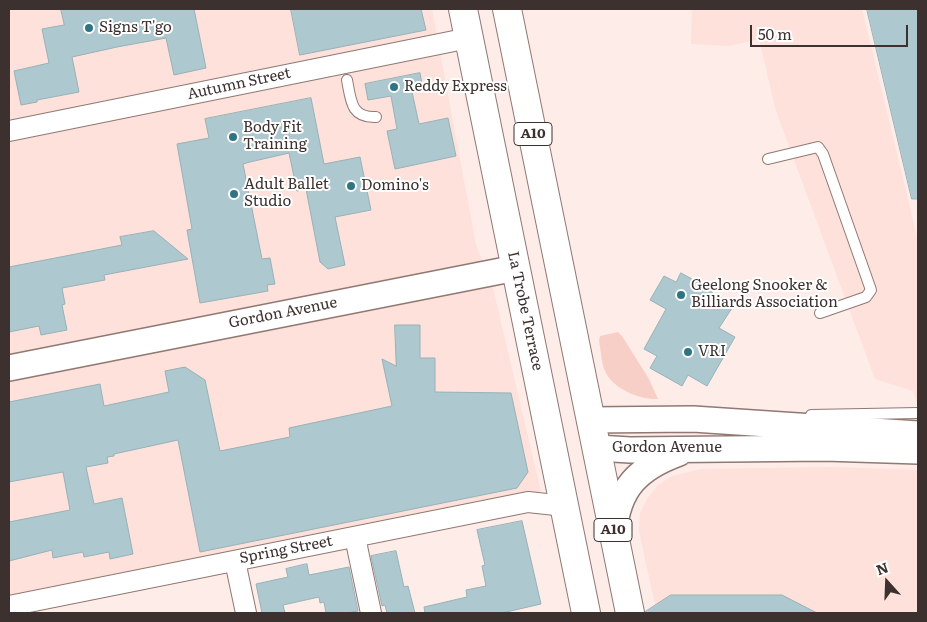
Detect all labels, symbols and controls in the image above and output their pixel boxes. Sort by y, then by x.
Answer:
scale bar [752,15,910,47]
place label: Signs T'go [99,19,172,37]
marker: Signs T'go [83,22,95,34]
text: 50 m [758,22,792,45]
street label: Autumn Street [186,64,292,104]
place label: Reddy Express [404,78,507,96]
marker: Reddy Express [388,81,400,93]
place label: Body Fit Training [243,119,307,154]
road number: A10 [514,122,552,146]
marker: Body Fit Training [227,131,239,143]
place label: Adult Ballet Studio [244,176,329,211]
place label: Domino's [361,177,429,195]
marker: Domino's [345,180,357,192]
marker: Adult Ballet Studio [228,188,240,200]
street label: La Trobe Terrace [504,250,546,372]
place label: Geelong Snooker & Billiards Association [691,277,838,312]
marker: Geelong Snooker & Billiards Association [675,289,687,301]
street label: Gordon Avenue [227,294,339,332]
place label: VRI [698,343,726,361]
marker: VRI [682,346,694,358]
street label: Gordon Avenue [612,439,722,457]
road number: A10 [594,518,632,542]
street label: Spring Street [238,532,334,568]
text: N [873,556,891,579]
north arrow [862,557,912,607]

